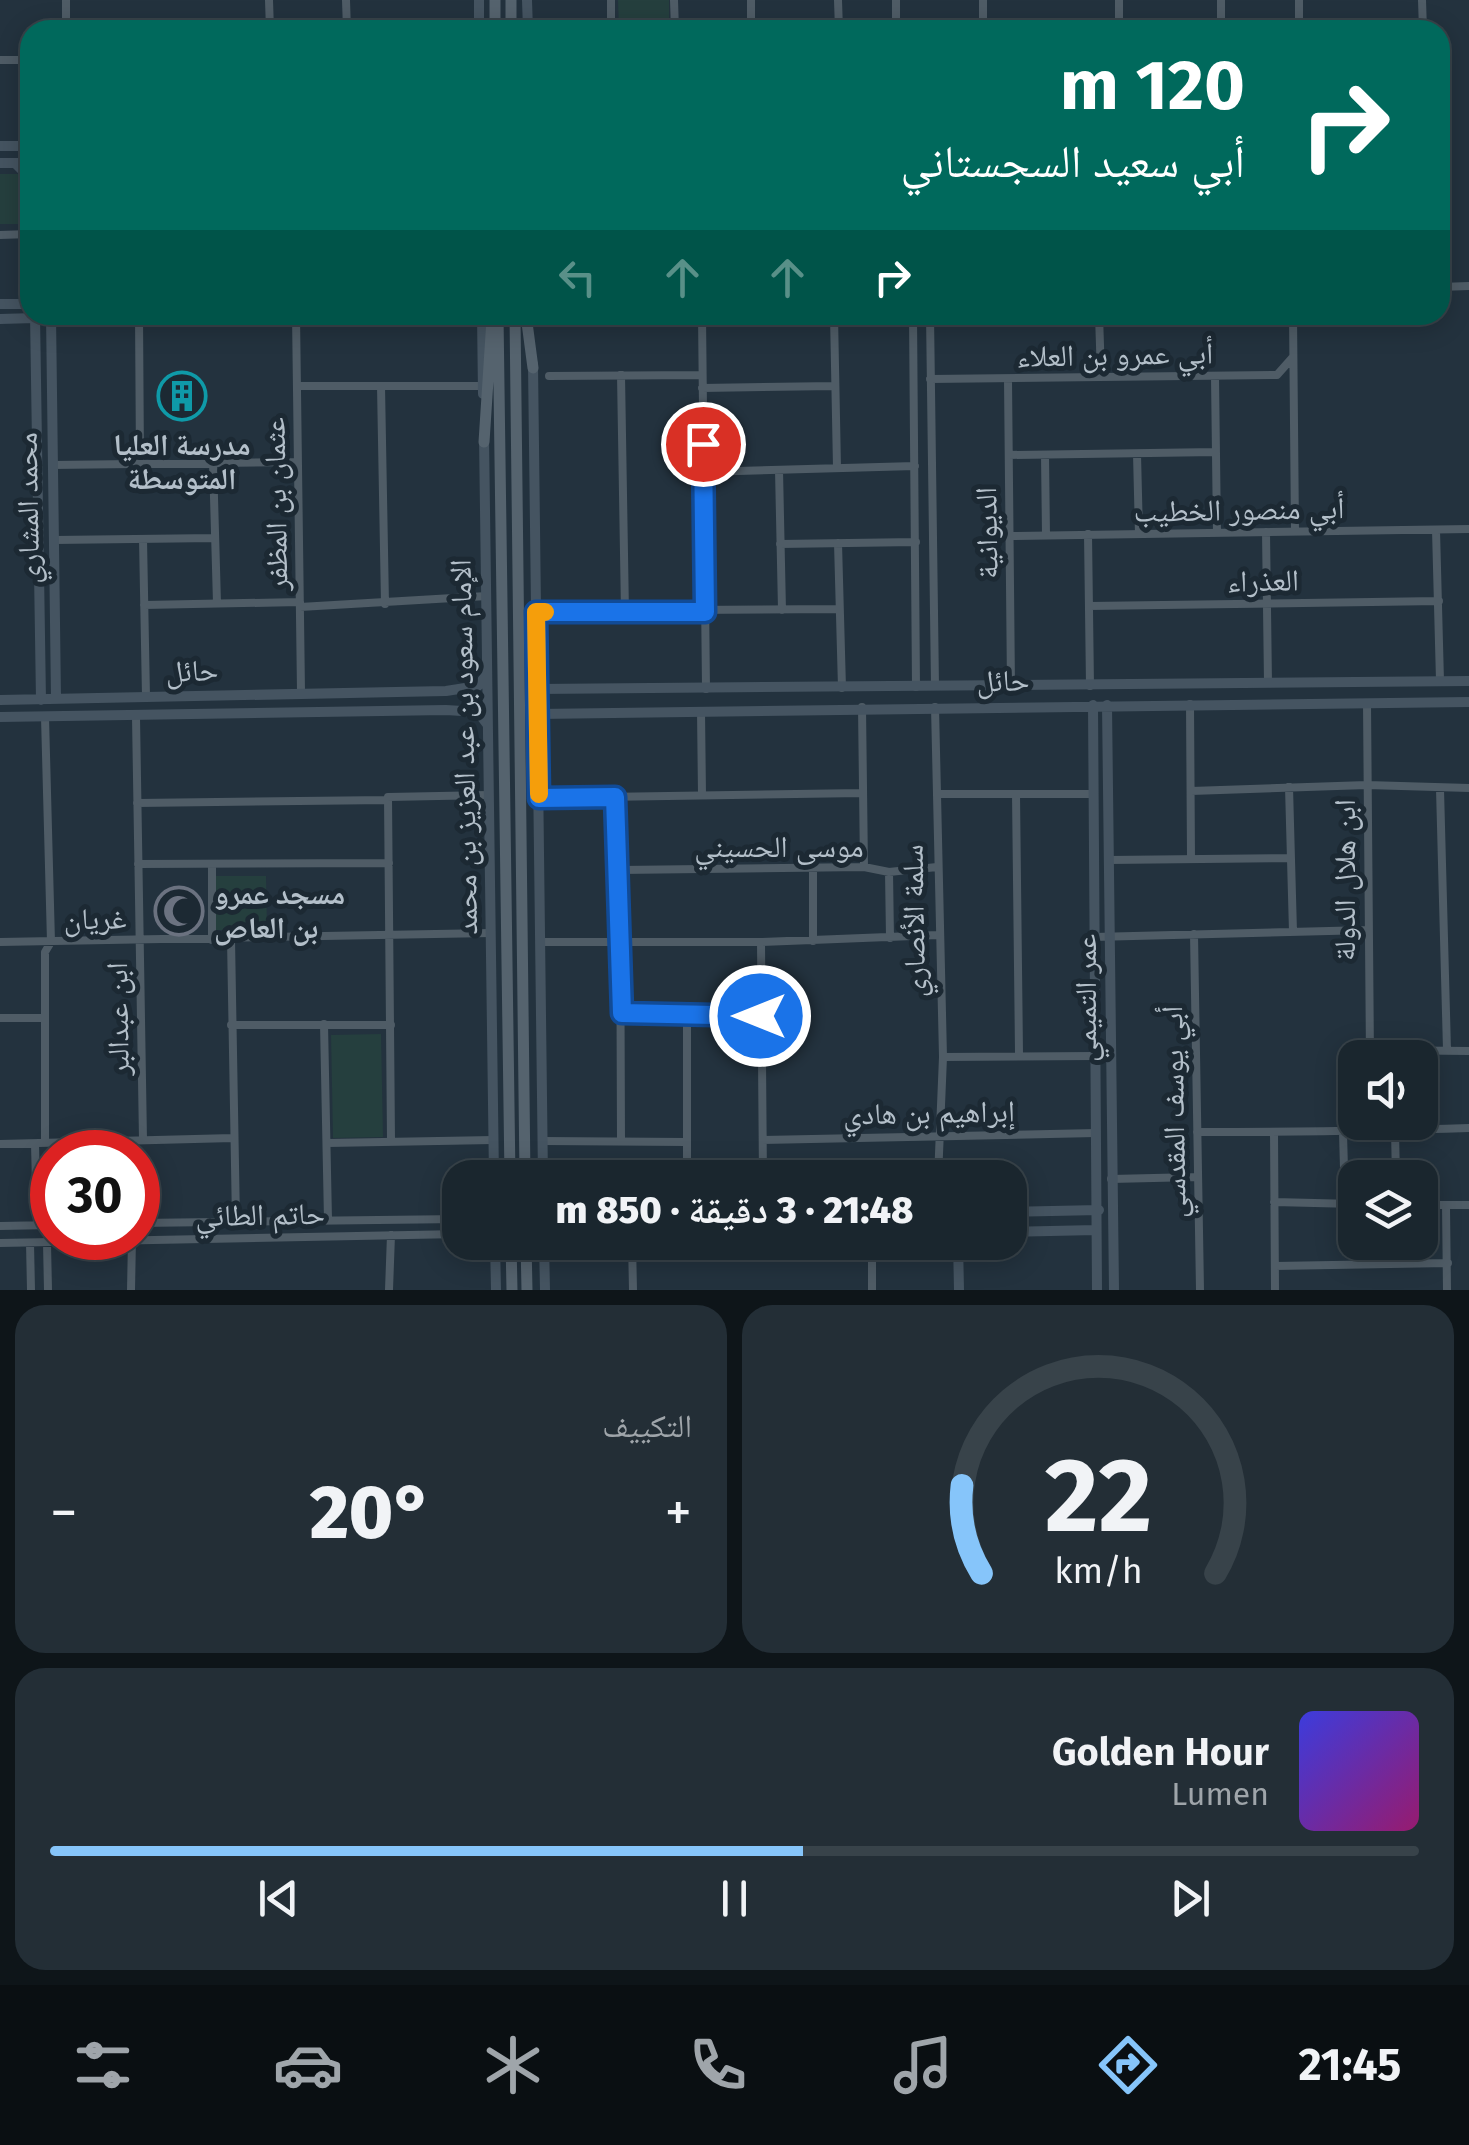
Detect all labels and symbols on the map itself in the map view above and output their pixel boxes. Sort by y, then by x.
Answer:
street label: أبي عمرو بن العلاء [1016,335,1214,380]
building icon: مدرسة العليا المتوسطة [156,370,208,422]
pin [661,402,746,487]
street label: عثمان بن المظفر [256,417,296,592]
place label: مدرسة العليا المتوسطة [113,427,251,497]
street label: محمد المشاري [9,432,53,584]
street label: الديوانية [968,487,1006,579]
street label: أبي منصور الخطيب [1133,490,1345,535]
street label: الإمام سعود بن عبد العزيز بن محمد [443,559,486,935]
street label: العذراء [1227,562,1299,600]
street label: حائل [165,652,219,690]
street label: حائل [976,663,1030,699]
street label: ابن هلال الدولة [1327,799,1363,961]
street label: موسى الحسيني [694,829,864,871]
street label: سلمة الأنصاري [895,844,939,998]
place label: مسجد عمرو بن العاص [214,876,345,946]
mosque icon: مسجد عمرو بن العاص [153,885,205,937]
street label: غريان [63,900,127,938]
street label: عمر التميمي [1068,934,1110,1062]
street label: ابن عبدالبر [99,962,137,1077]
position arrow [708,964,812,1068]
street label: أبي يوسف المقدسي [1154,1005,1199,1219]
street label: إبراهيم بن هادي [843,1094,1015,1138]
speed limit sign: 30 [30,1130,160,1260]
street label: حاتم الطائي [195,1196,325,1240]

